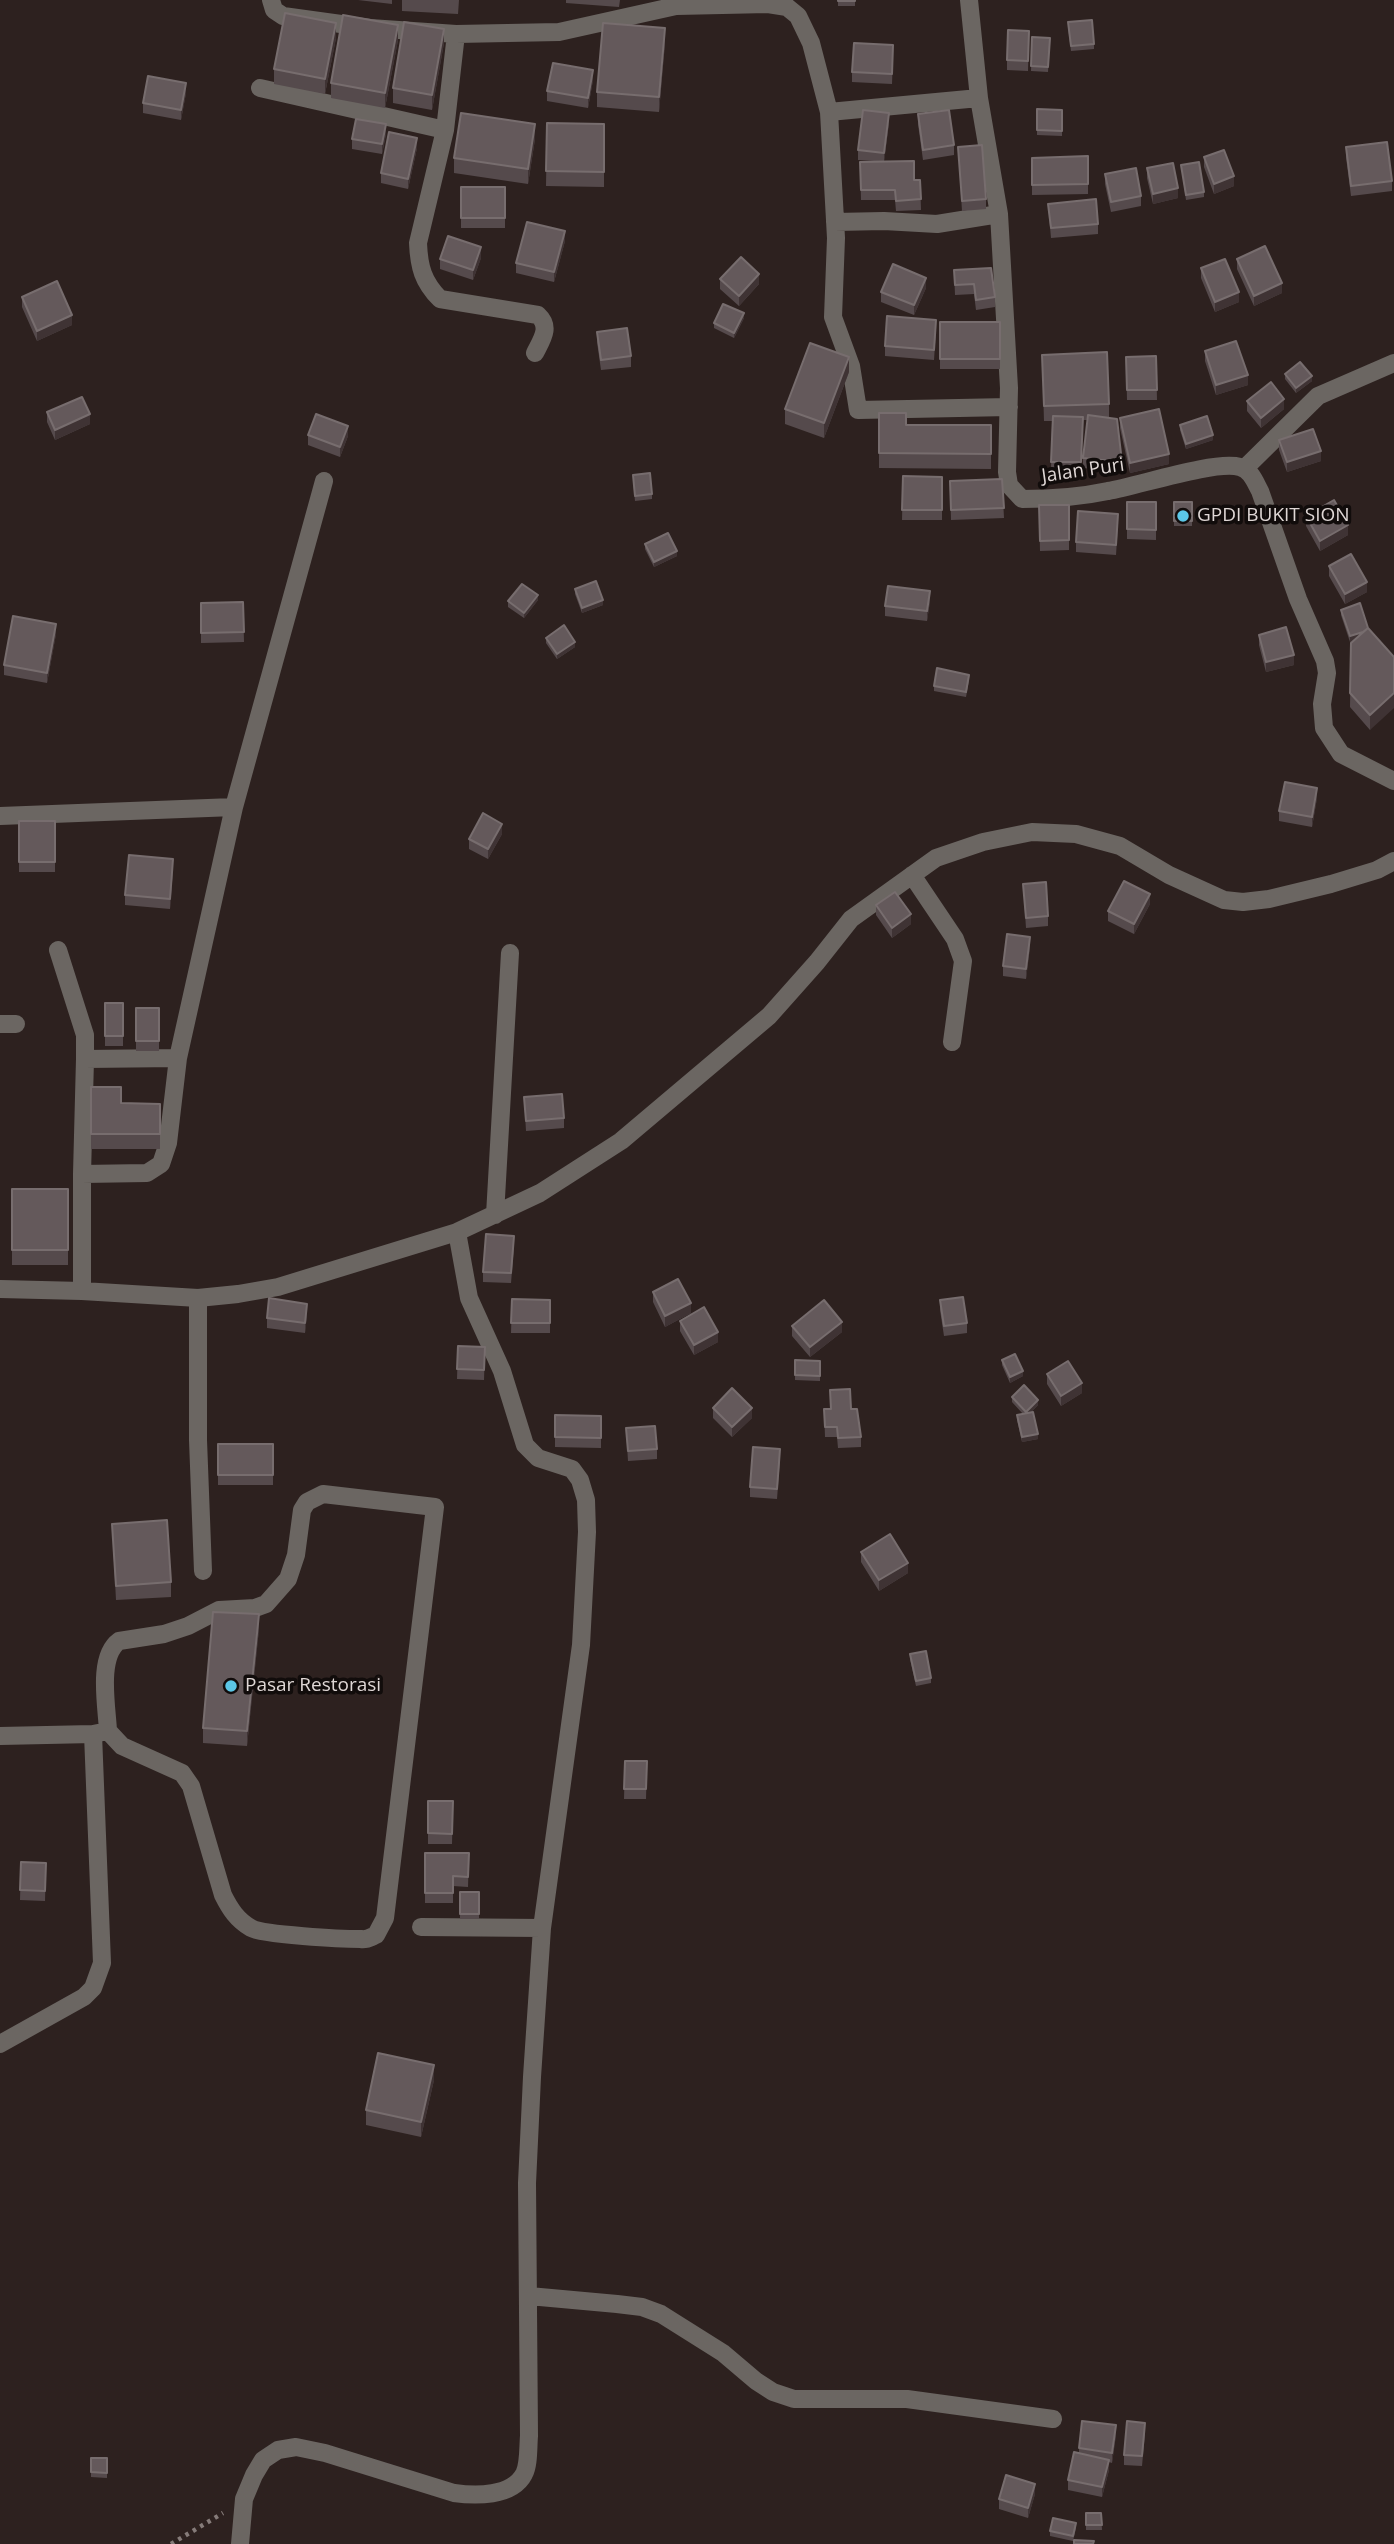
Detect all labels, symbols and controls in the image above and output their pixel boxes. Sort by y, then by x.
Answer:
street label: Jalan Puri [1040,454,1126,488]
place label: GPDI BUKIT SION [1197,505,1350,527]
marker: GPDI BUKIT SION [1175,508,1191,524]
place label: Pasar Restorasi [245,1675,381,1697]
marker: Pasar Restorasi [223,1678,239,1694]

